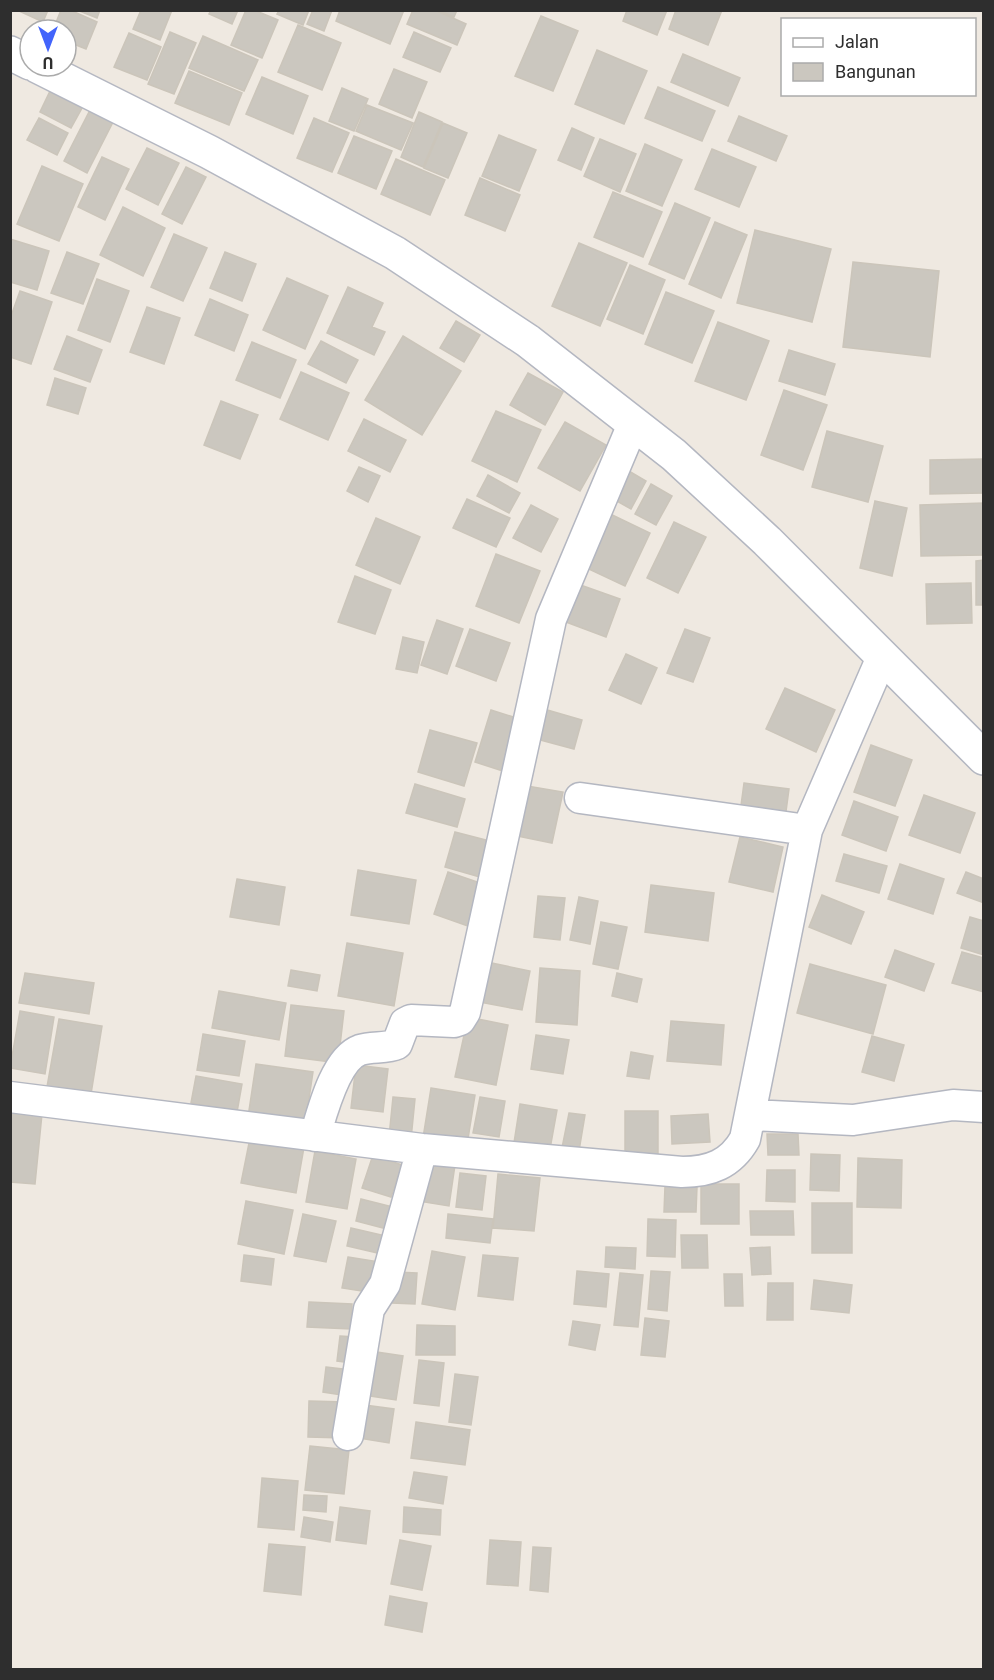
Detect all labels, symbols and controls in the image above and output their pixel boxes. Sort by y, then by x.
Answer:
north arrow [18,18,78,78]
legend [781,18,976,96]
text: Jalan [835,31,879,52]
text: U [43,53,53,72]
text: Bangunan [835,61,916,82]

